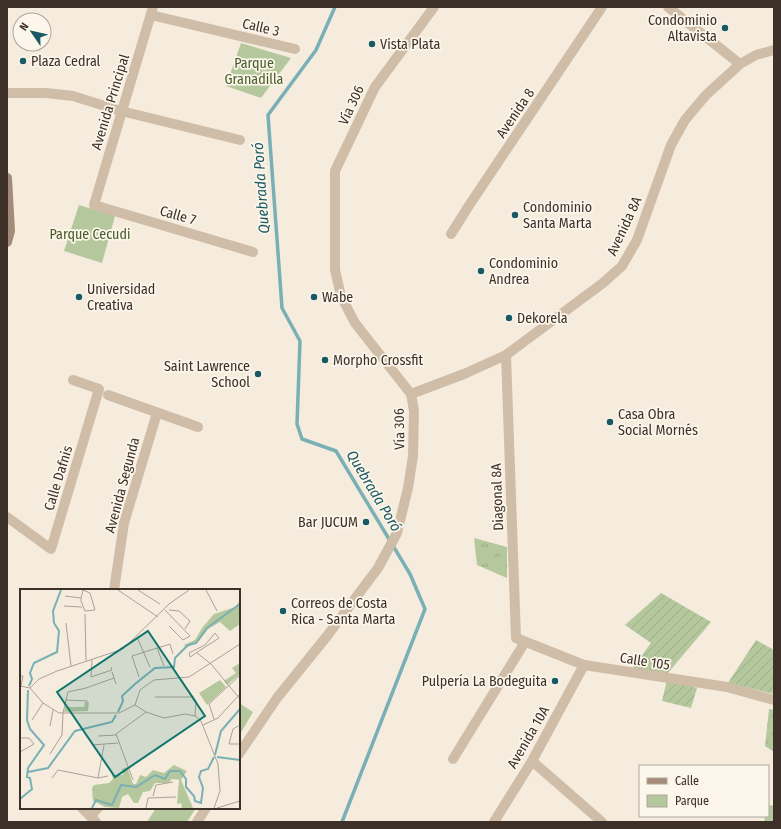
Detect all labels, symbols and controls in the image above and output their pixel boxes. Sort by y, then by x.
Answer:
north arrow [12,12,52,52]
place label: Condominio Altavista [648,12,717,45]
street label: Calle 3 [241,15,281,40]
text: N [17,20,31,33]
marker: Condominio Altavista [720,23,730,33]
place label: Vista Plata [380,36,440,53]
marker: Vista Plata [367,39,377,49]
street label: Avenida Principal [88,52,133,152]
place label: Plaza Cedral [31,53,101,70]
park label: Parque Granadilla [225,55,284,88]
marker: Plaza Cedral [18,56,28,66]
street label: Vía 306 [335,83,368,128]
street label: Avenida 8 [493,85,538,141]
water label: Quebrada Poró [249,142,273,234]
street label: Avenida 8A [603,193,646,259]
place label: Condominio Santa Marta [523,199,592,232]
street label: Calle 7 [158,202,198,229]
marker: Condominio Santa Marta [510,210,520,220]
park label: Parque Cecudi [50,226,130,243]
place label: Condominio Andrea [489,255,558,288]
marker: Condominio Andrea [476,266,486,276]
place label: Universidad Creativa [87,281,155,314]
place label: Wabe [322,289,353,306]
marker: Universidad Creativa [74,292,84,302]
marker: Wabe [309,292,319,302]
place label: Dekorela [517,310,568,327]
marker: Dekorela [504,313,514,323]
place label: Morpho Crossfit [333,352,424,369]
marker: Morpho Crossfit [320,355,330,365]
place label: Saint Lawrence School [164,358,250,391]
marker: Saint Lawrence School [253,369,263,379]
place label: Casa Obra Social Mornés [618,406,698,439]
street label: Vía 306 [391,408,408,450]
marker: Casa Obra Social Mornés [605,417,615,427]
street label: Avenida Segunda [102,435,143,535]
street label: Calle Dafnis [41,443,76,513]
water label: Quebrada Poró [343,447,405,535]
street label: Diagonal 8A [488,462,507,531]
place label: Bar JUCUM [298,514,358,531]
marker: Bar JUCUM [361,517,371,527]
inset map [20,589,240,809]
place label: Correos de Costa Rica - Santa Marta [291,595,396,628]
marker: Correos de Costa Rica - Santa Marta [278,606,288,616]
street label: Calle 105 [619,649,671,674]
place label: Pulpería La Bodeguita [422,673,547,690]
marker: Pulpería La Bodeguita [550,676,560,686]
street label: Avenida 10A [504,703,553,771]
legend [639,765,769,817]
text: Calle [675,774,699,788]
text: Parque [675,794,709,808]

